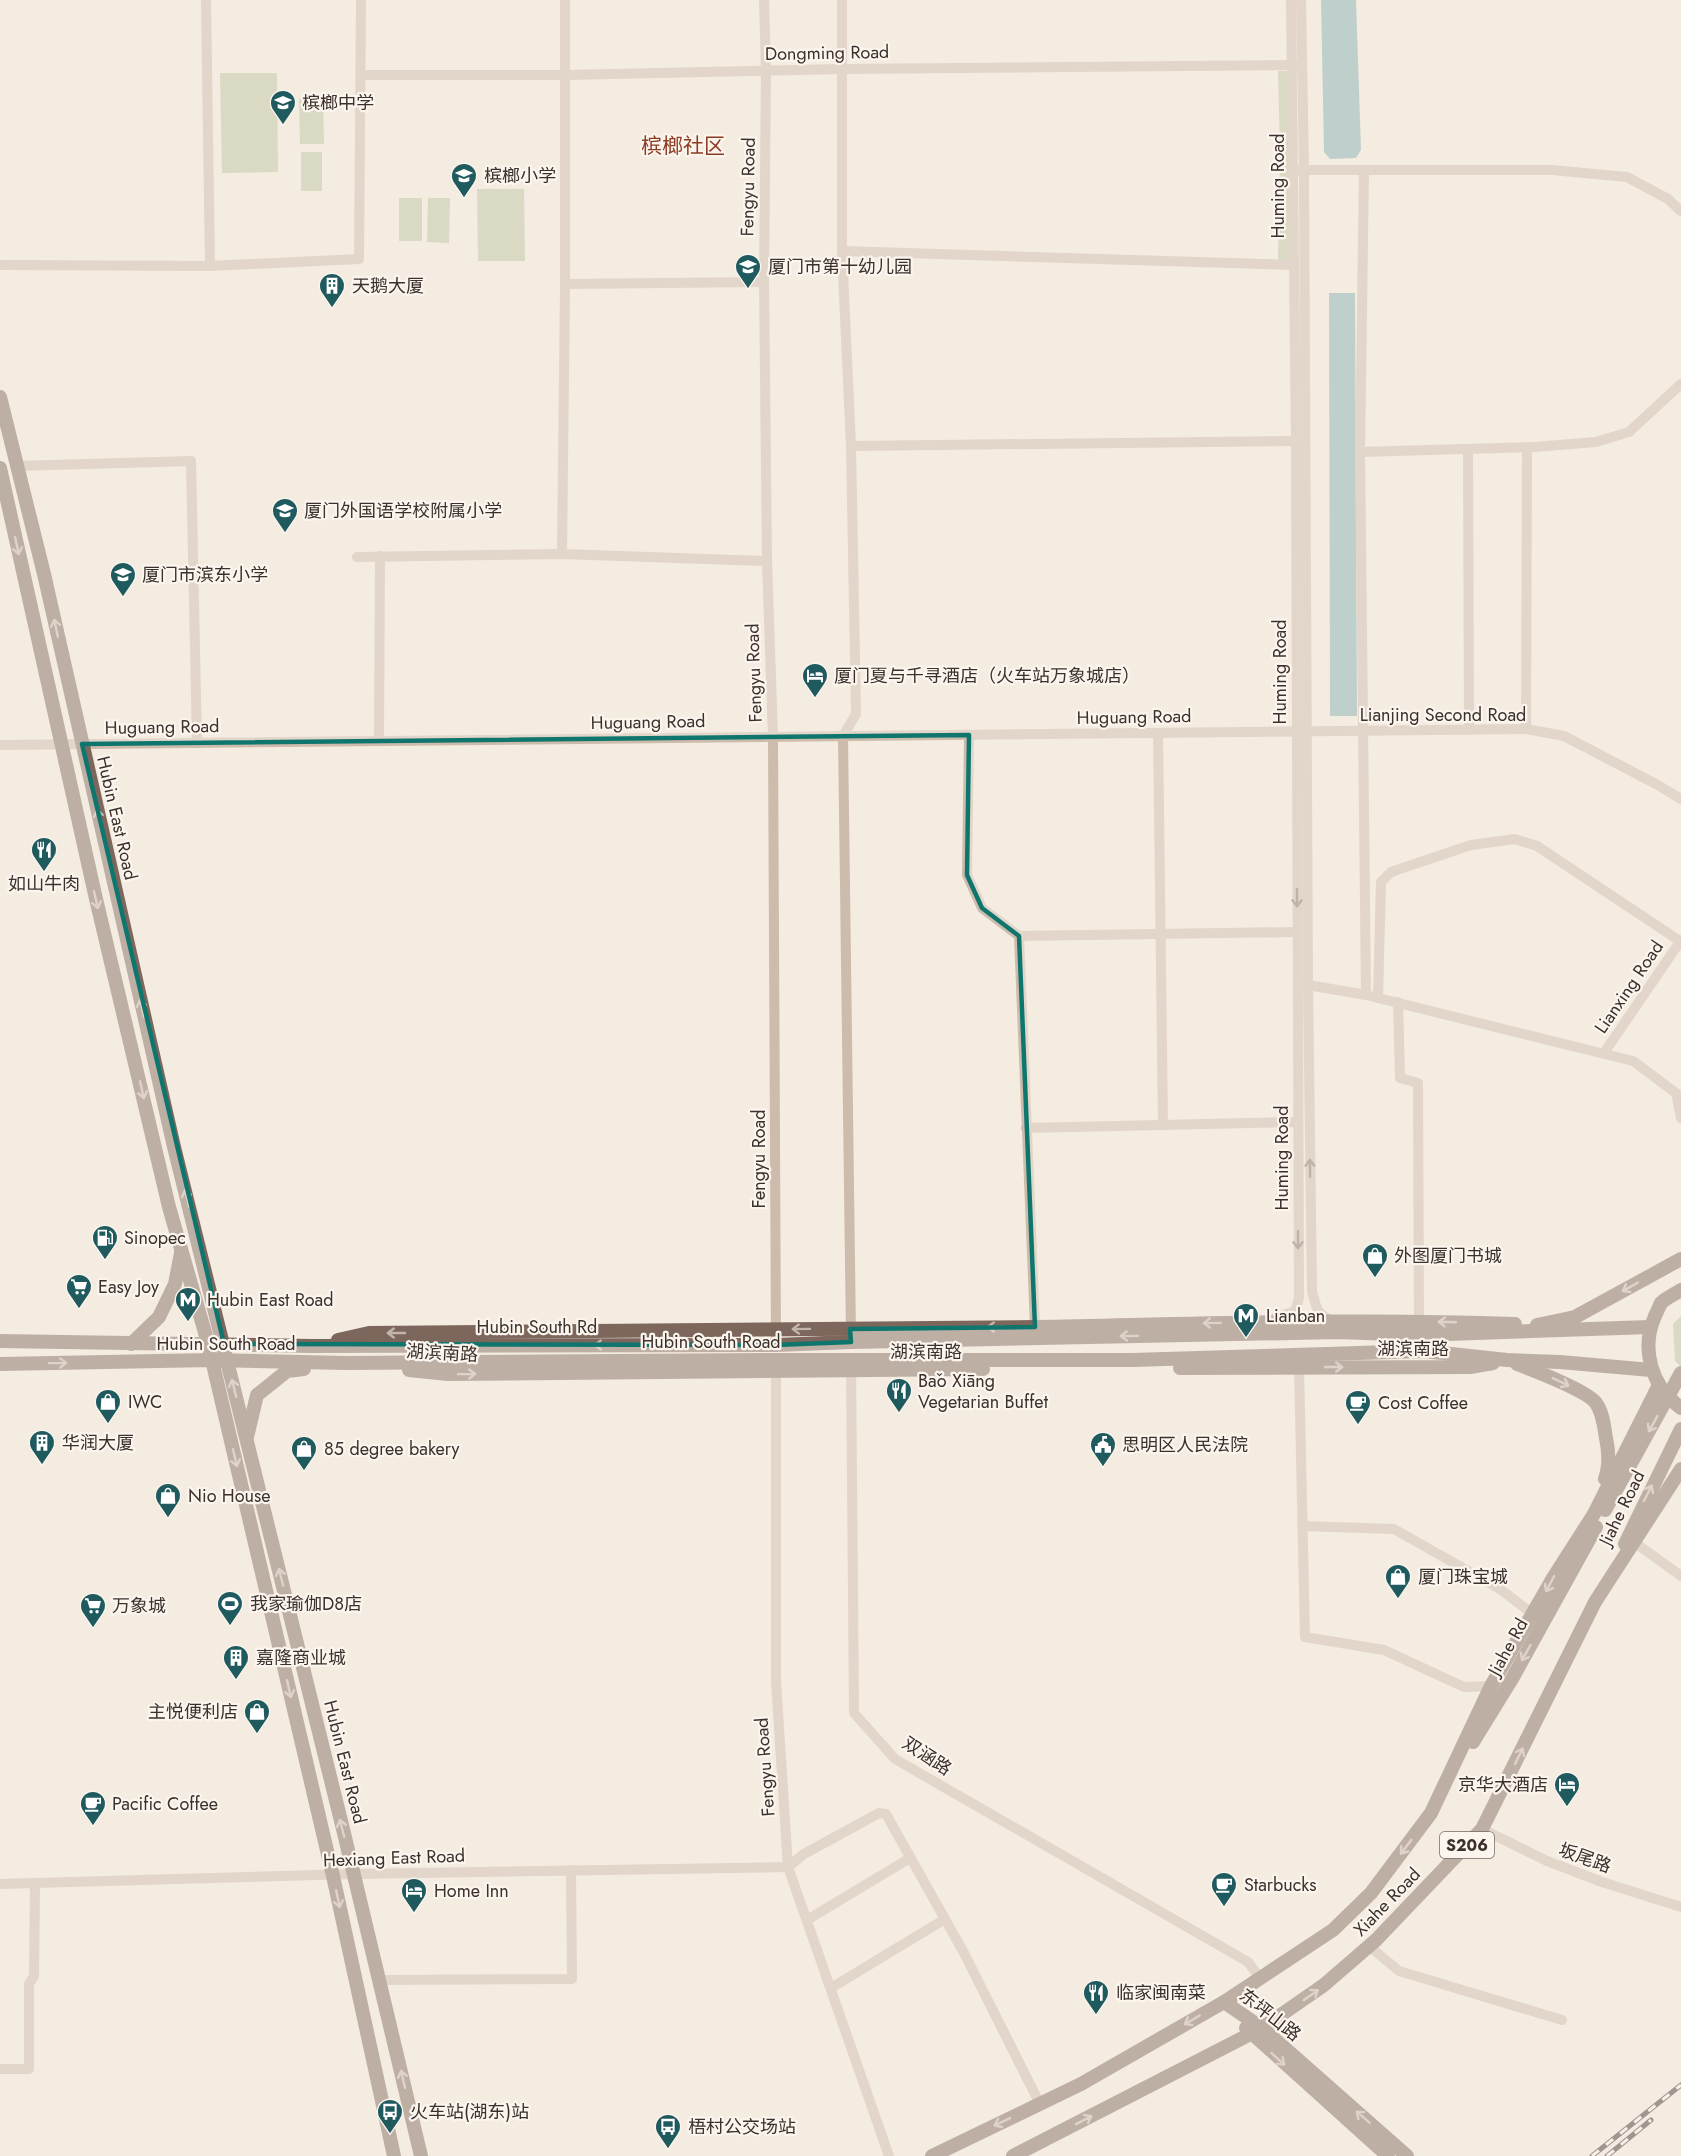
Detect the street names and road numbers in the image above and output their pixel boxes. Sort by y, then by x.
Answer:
street label: Dongming Road [765,39,889,67]
street label: Huming Road [1265,134,1291,238]
street label: Fengyu Road [734,137,762,237]
street label: Huming Road [1267,620,1293,724]
street label: Fengyu Road [739,623,769,723]
street label: Lianjing Second Road [1360,702,1526,728]
street label: Huguang Road [1076,703,1192,731]
street label: Huguang Road [590,708,706,736]
street label: Huguang Road [104,713,220,741]
street label: Hubin East Road [90,753,144,883]
street label: Lianxing Road [1588,935,1670,1039]
street label: Huming Road [1269,1106,1295,1210]
street label: Fengyu Road [746,1109,772,1209]
street label: Hubin South Rd [477,1314,597,1340]
street label: Hubin South Road [641,1329,781,1355]
street label: Hubin South Road [156,1331,296,1357]
street label: 湖滨南路 [1377,1336,1449,1362]
street label: 湖滨南路 [405,1338,479,1368]
street label: 湖滨南路 [890,1339,962,1365]
street label: Jiahe Road [1592,1466,1651,1552]
street label: Jiahe Rd [1481,1614,1534,1682]
street label: Hubin East Road [317,1697,373,1827]
street label: Fengyu Road [749,1717,781,1817]
street label: 双涵路 [897,1730,957,1782]
road number: S206 [1440,1832,1494,1858]
street label: 坂尾路 [1555,1837,1615,1879]
street label: Hexiang East Road [322,1843,466,1873]
street label: Xiahe Road [1348,1862,1426,1942]
street label: 东坪山路 [1234,1983,1306,2047]

